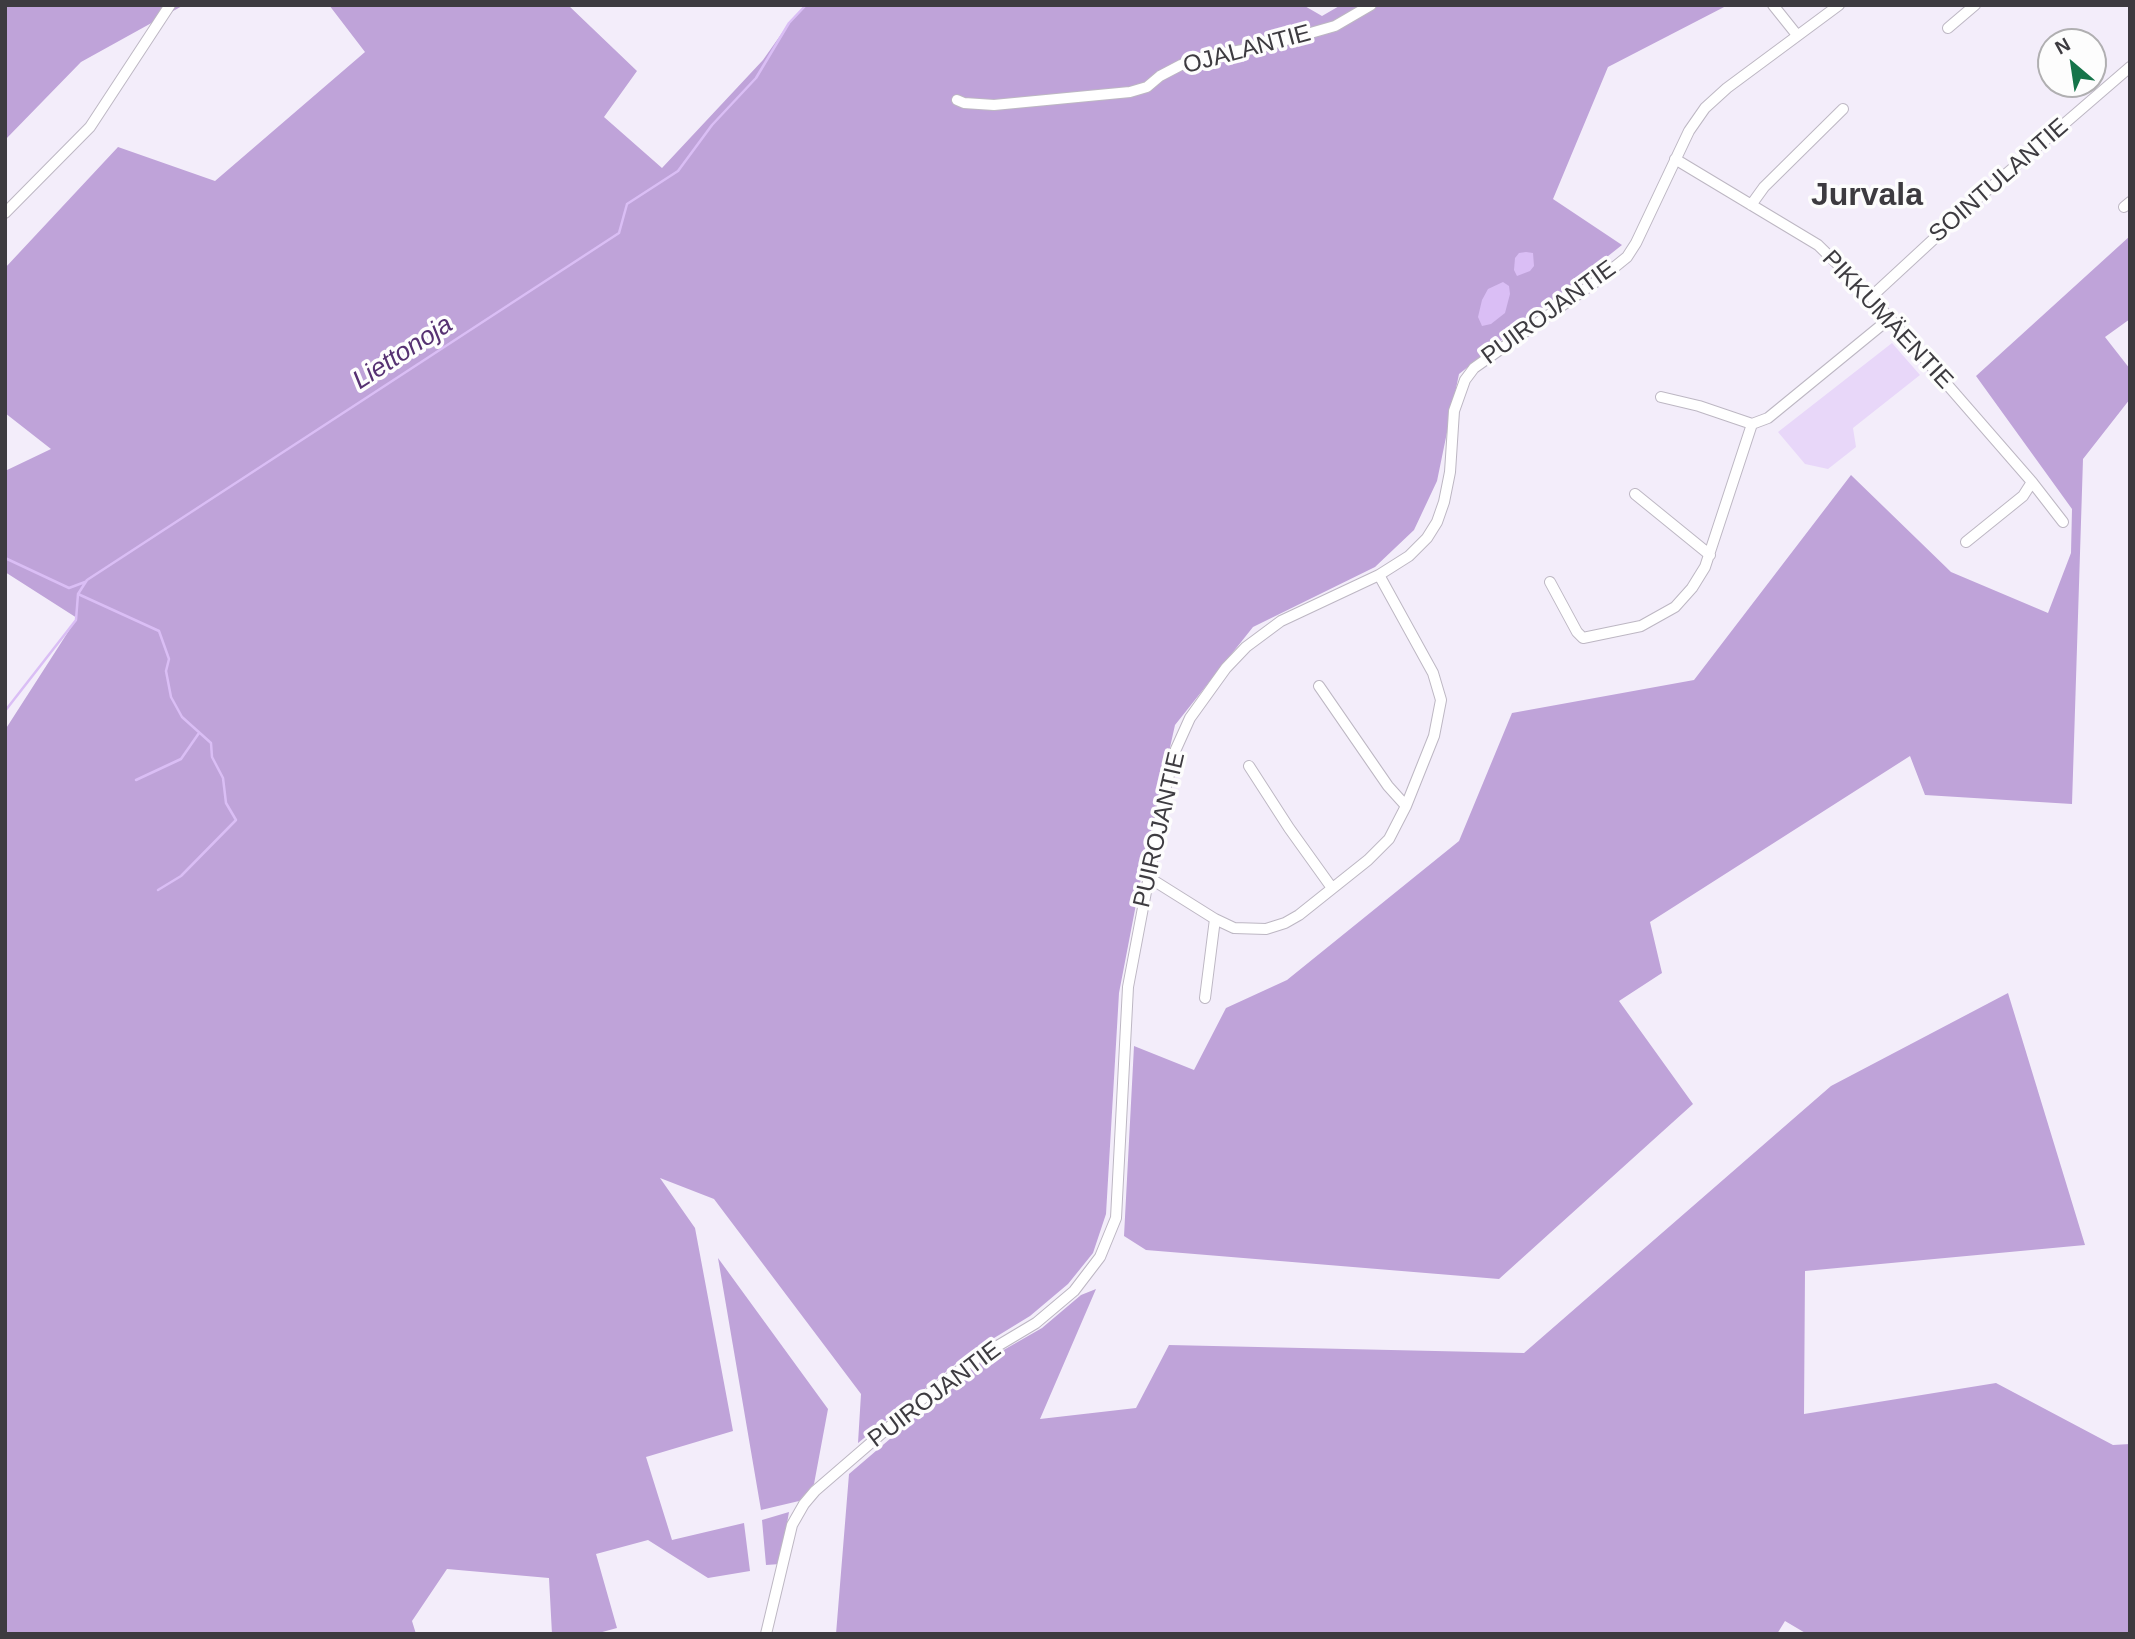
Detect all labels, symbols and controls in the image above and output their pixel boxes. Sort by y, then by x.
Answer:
street label: OJALANTIE [1180,19,1314,81]
north arrow [2037,28,2107,98]
text: N [2051,33,2074,58]
street label: SOINTULANTIE [1924,113,2074,249]
district label: Jurvala [1811,177,1923,215]
street label: PIKKUMÄENTIE [1816,245,1958,395]
street label: PUIROJANTIE [1476,255,1622,371]
water label: Liettonoja [347,309,459,397]
street label: PUIROJANTIE [1128,749,1192,911]
street label: PUIROJANTIE [863,1336,1007,1454]

